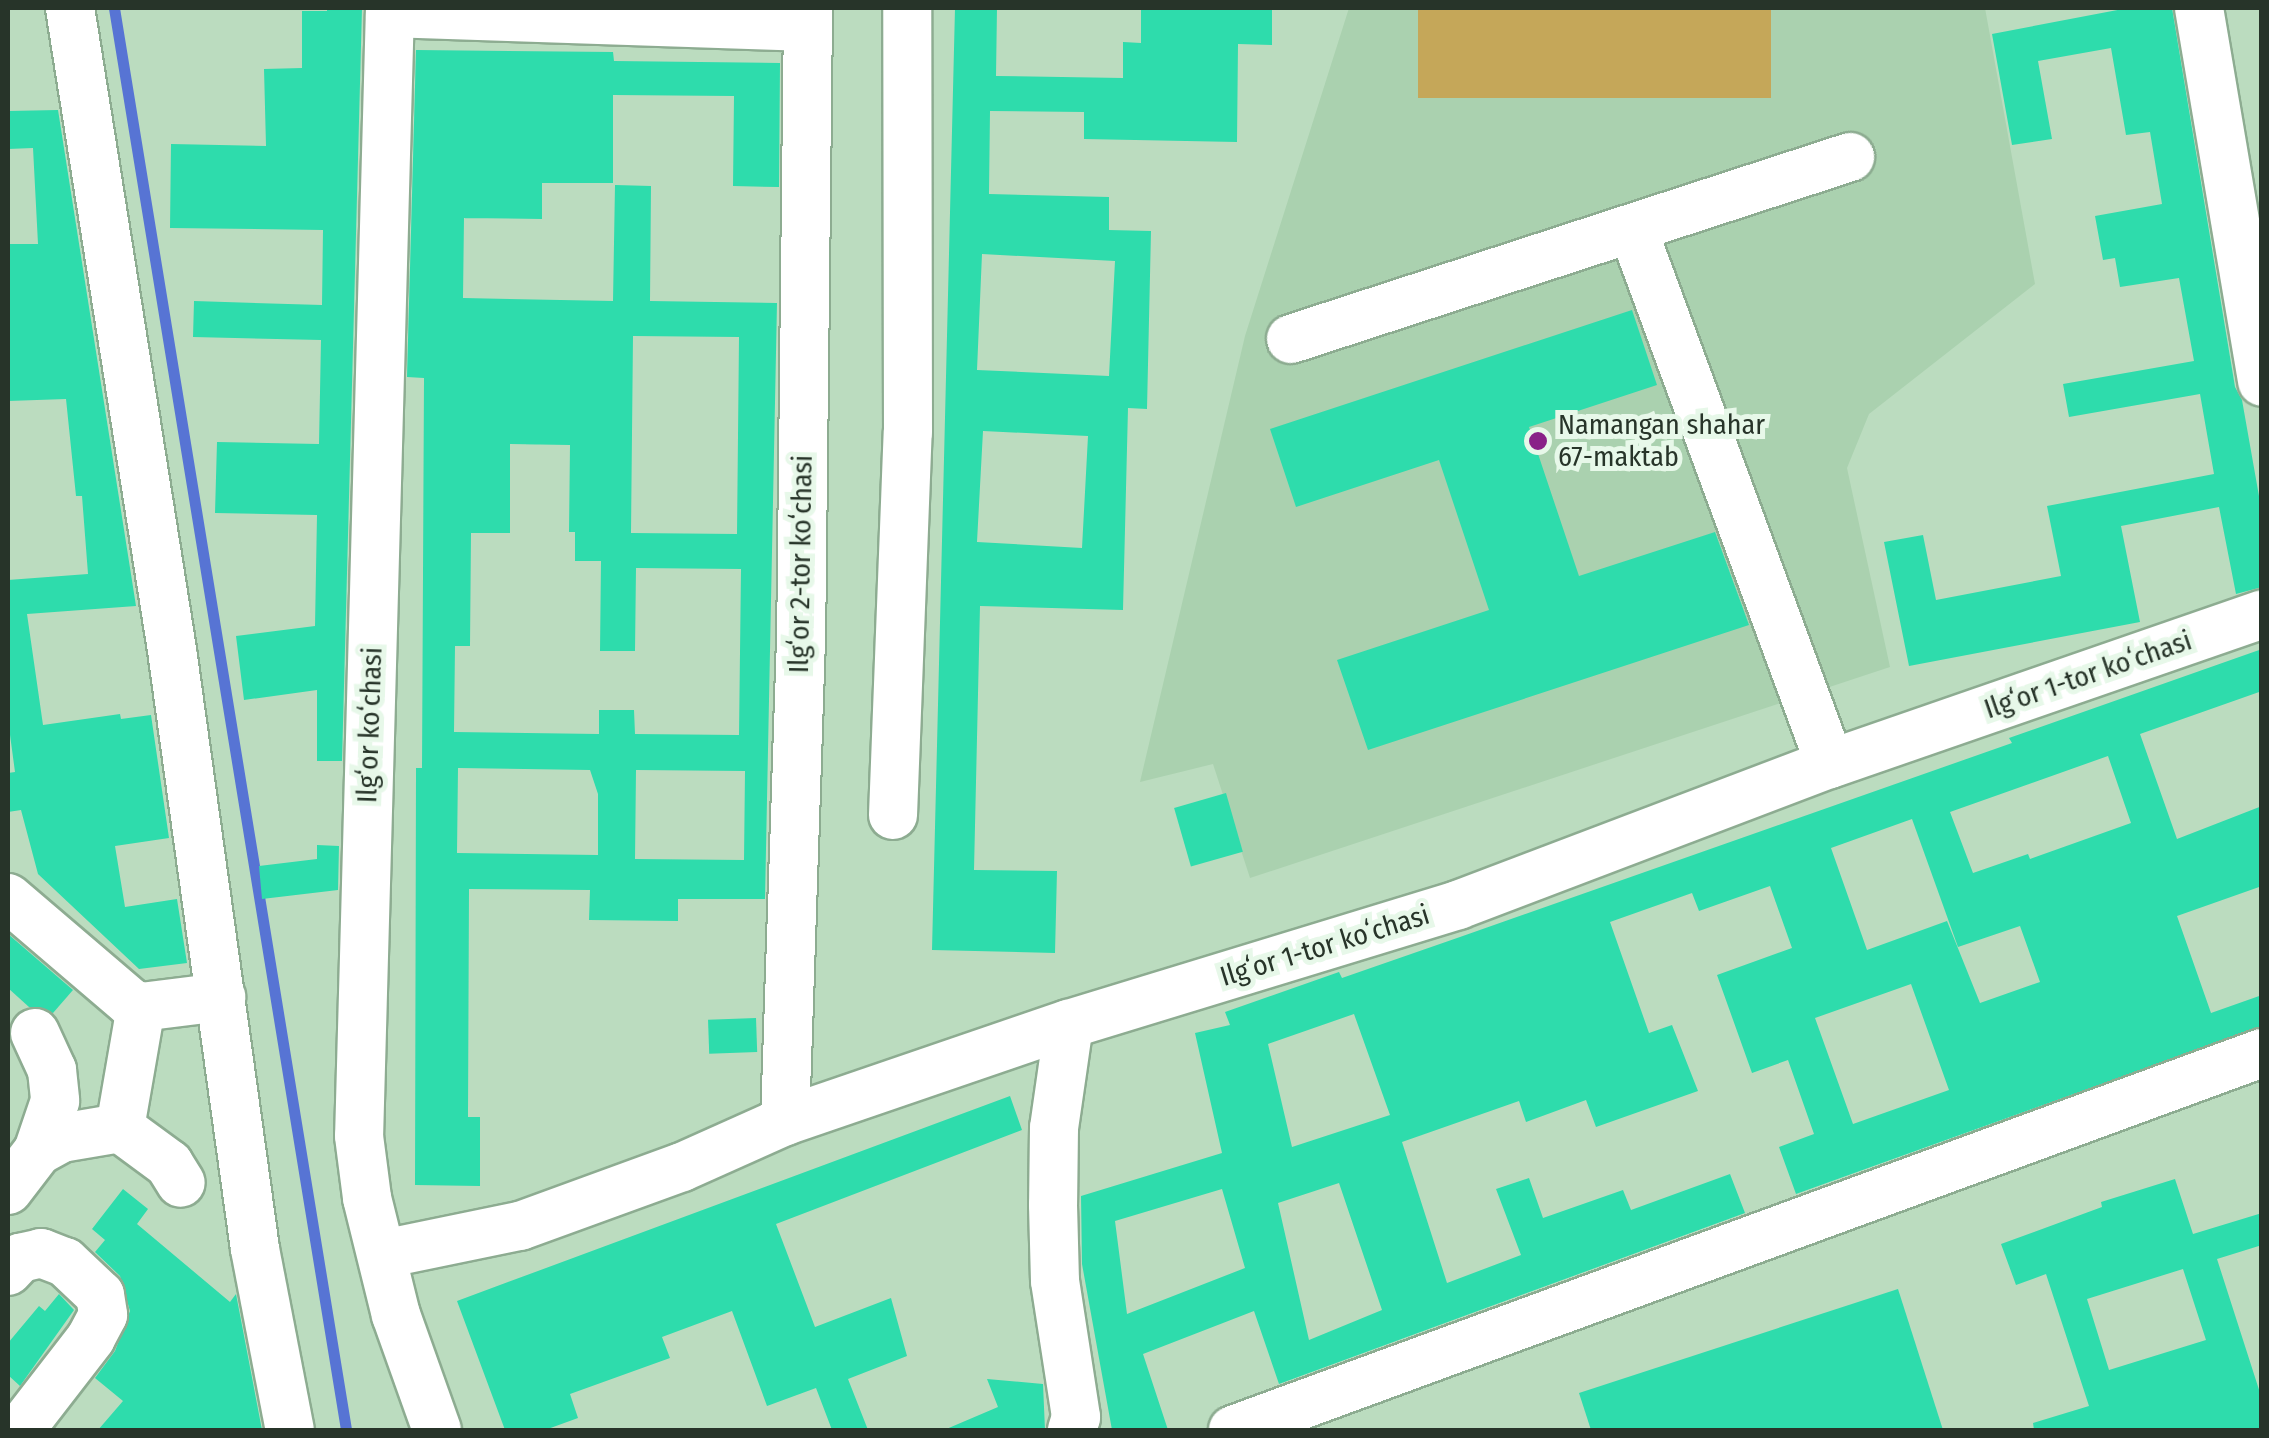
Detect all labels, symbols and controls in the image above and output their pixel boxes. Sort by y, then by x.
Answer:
place label: Namangan shahar 67-maktab [1558,408,1765,474]
marker: Namangan shahar 67-maktab [1527,430,1549,452]
street label: Ilgʻor 2-tor koʻchasi [782,455,820,673]
street label: Ilgʻor 1-tor koʻchasi [1980,624,2196,726]
street label: Ilgʻor koʻchasi [350,646,390,804]
street label: Ilgʻor 1-tor koʻchasi [1216,898,1434,994]

